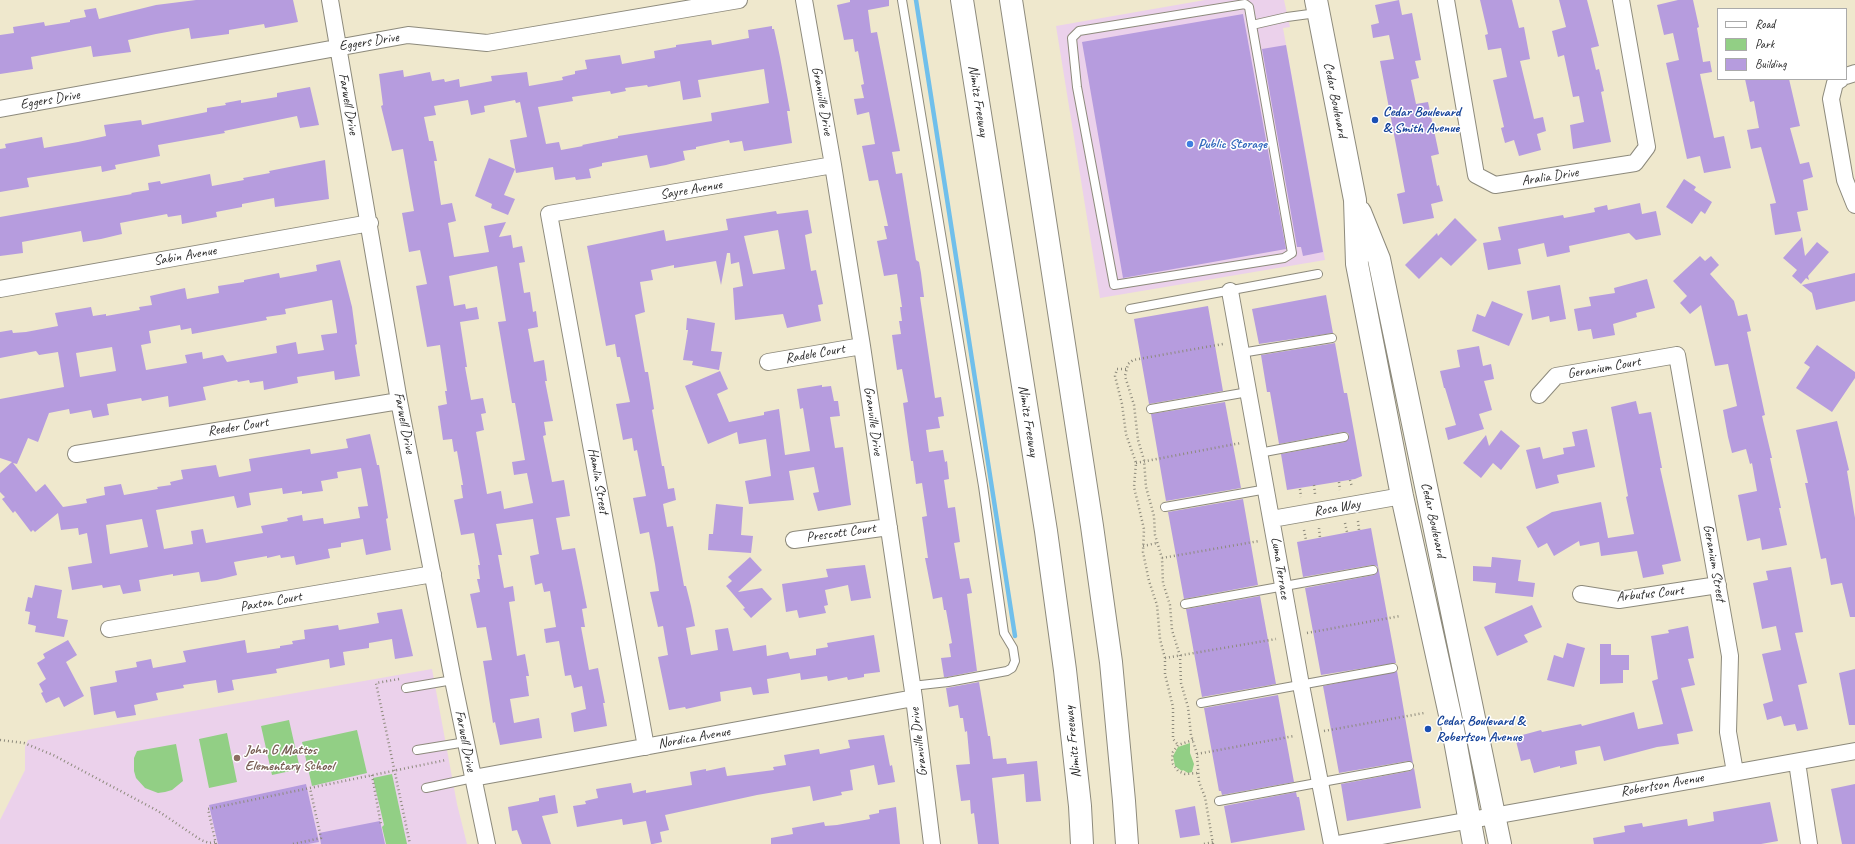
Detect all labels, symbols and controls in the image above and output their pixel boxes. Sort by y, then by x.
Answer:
legend [1717,8,1847,80]
text: Road [1755,16,1775,32]
street label: Eggers Drive [338,29,400,55]
text: Park [1755,36,1774,52]
text: Building [1755,56,1787,72]
street label: Cedar Boulevard [1319,61,1351,139]
street label: Nimitz Freeway [964,64,992,138]
street label: Granville Drive [808,65,836,137]
street label: Farwell Drive [334,72,362,136]
street label: Eggers Drive [19,86,81,114]
place label: Cedar Boulevard & Smith Avenue [1383,104,1460,136]
marker: Cedar Boulevard & Smith Avenue [1370,115,1380,125]
place label: Public Storage [1198,136,1267,152]
marker: Public Storage [1185,139,1195,149]
street label: Aralia Drive [1520,164,1580,190]
street label: Sayre Avenue [659,176,723,204]
street label: Sabin Avenue [152,242,218,270]
street label: Radele Court [784,340,846,368]
street label: Geranium Court [1566,353,1642,383]
street label: Nimitz Freeway [1014,384,1042,458]
street label: Granville Drive [860,386,886,456]
street label: Farwell Drive [390,391,418,455]
street label: Reeder Court [206,414,270,440]
street label: Hamlin Street [584,447,612,515]
street label: Cedar Boulevard [1417,481,1449,559]
street label: Rosa Way [1313,496,1361,520]
street label: Prescott Court [805,520,877,546]
street label: Geranium Street [1699,523,1729,603]
street label: Luma Terrace [1267,536,1293,600]
street label: Arbutus Court [1616,582,1684,606]
street label: Paxton Court [239,588,303,616]
street label: Nimitz Freeway [1061,705,1085,779]
street label: Granville Drive [906,707,932,777]
street label: Farwell Drive [451,709,479,773]
place label: Cedar Boulevard & Robertson Avenue [1436,713,1525,746]
street label: Nordica Avenue [657,723,731,753]
marker: Cedar Boulevard & Robertson Avenue [1423,724,1433,734]
place label: John G Mattos Elementary School [245,742,334,774]
marker: John G Mattos Elementary School [232,753,242,763]
street label: Robertson Avenue [1619,769,1705,801]

